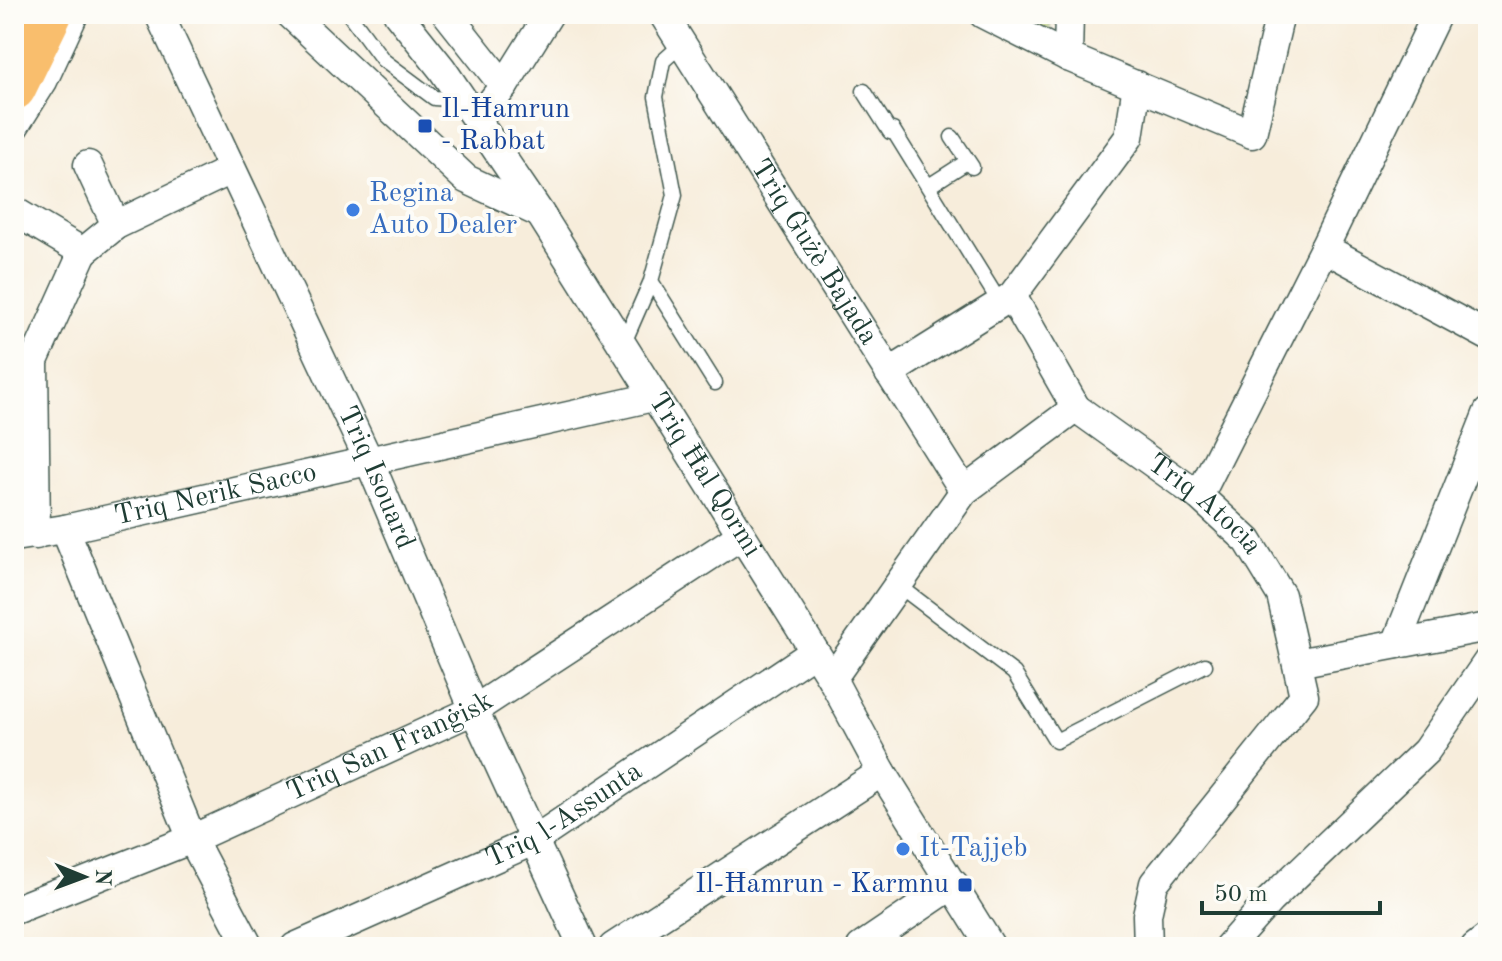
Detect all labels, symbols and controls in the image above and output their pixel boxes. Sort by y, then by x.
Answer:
place label: Il-Ħamrun - Rabbat [441,96,570,156]
marker: Il-Ħamrun - Rabbat [416,117,434,135]
street label: Triq Ġużè Bajada [745,155,882,350]
place label: Regina Auto Dealer [369,180,517,240]
marker: Regina Auto Dealer [344,201,362,219]
street label: Triq Ħal Qormi [642,388,766,562]
street label: Triq Isouard [332,402,419,554]
street label: Triq Atocia [1142,450,1267,559]
street label: Triq Nerik Sacco [112,459,319,531]
street label: Triq San Franġisk [283,687,499,807]
street label: Triq l-Assunta [482,758,648,874]
place label: It-Tajjeb [919,835,1028,863]
north arrow [44,837,124,917]
marker: It-Tajjeb [894,840,912,858]
scale bar [1202,865,1380,915]
text: N [91,869,113,886]
place label: Il-Ħamrun - Karmnu [695,871,949,899]
marker: Il-Ħamrun - Karmnu [956,876,974,894]
text: 50 m [1214,883,1268,907]

